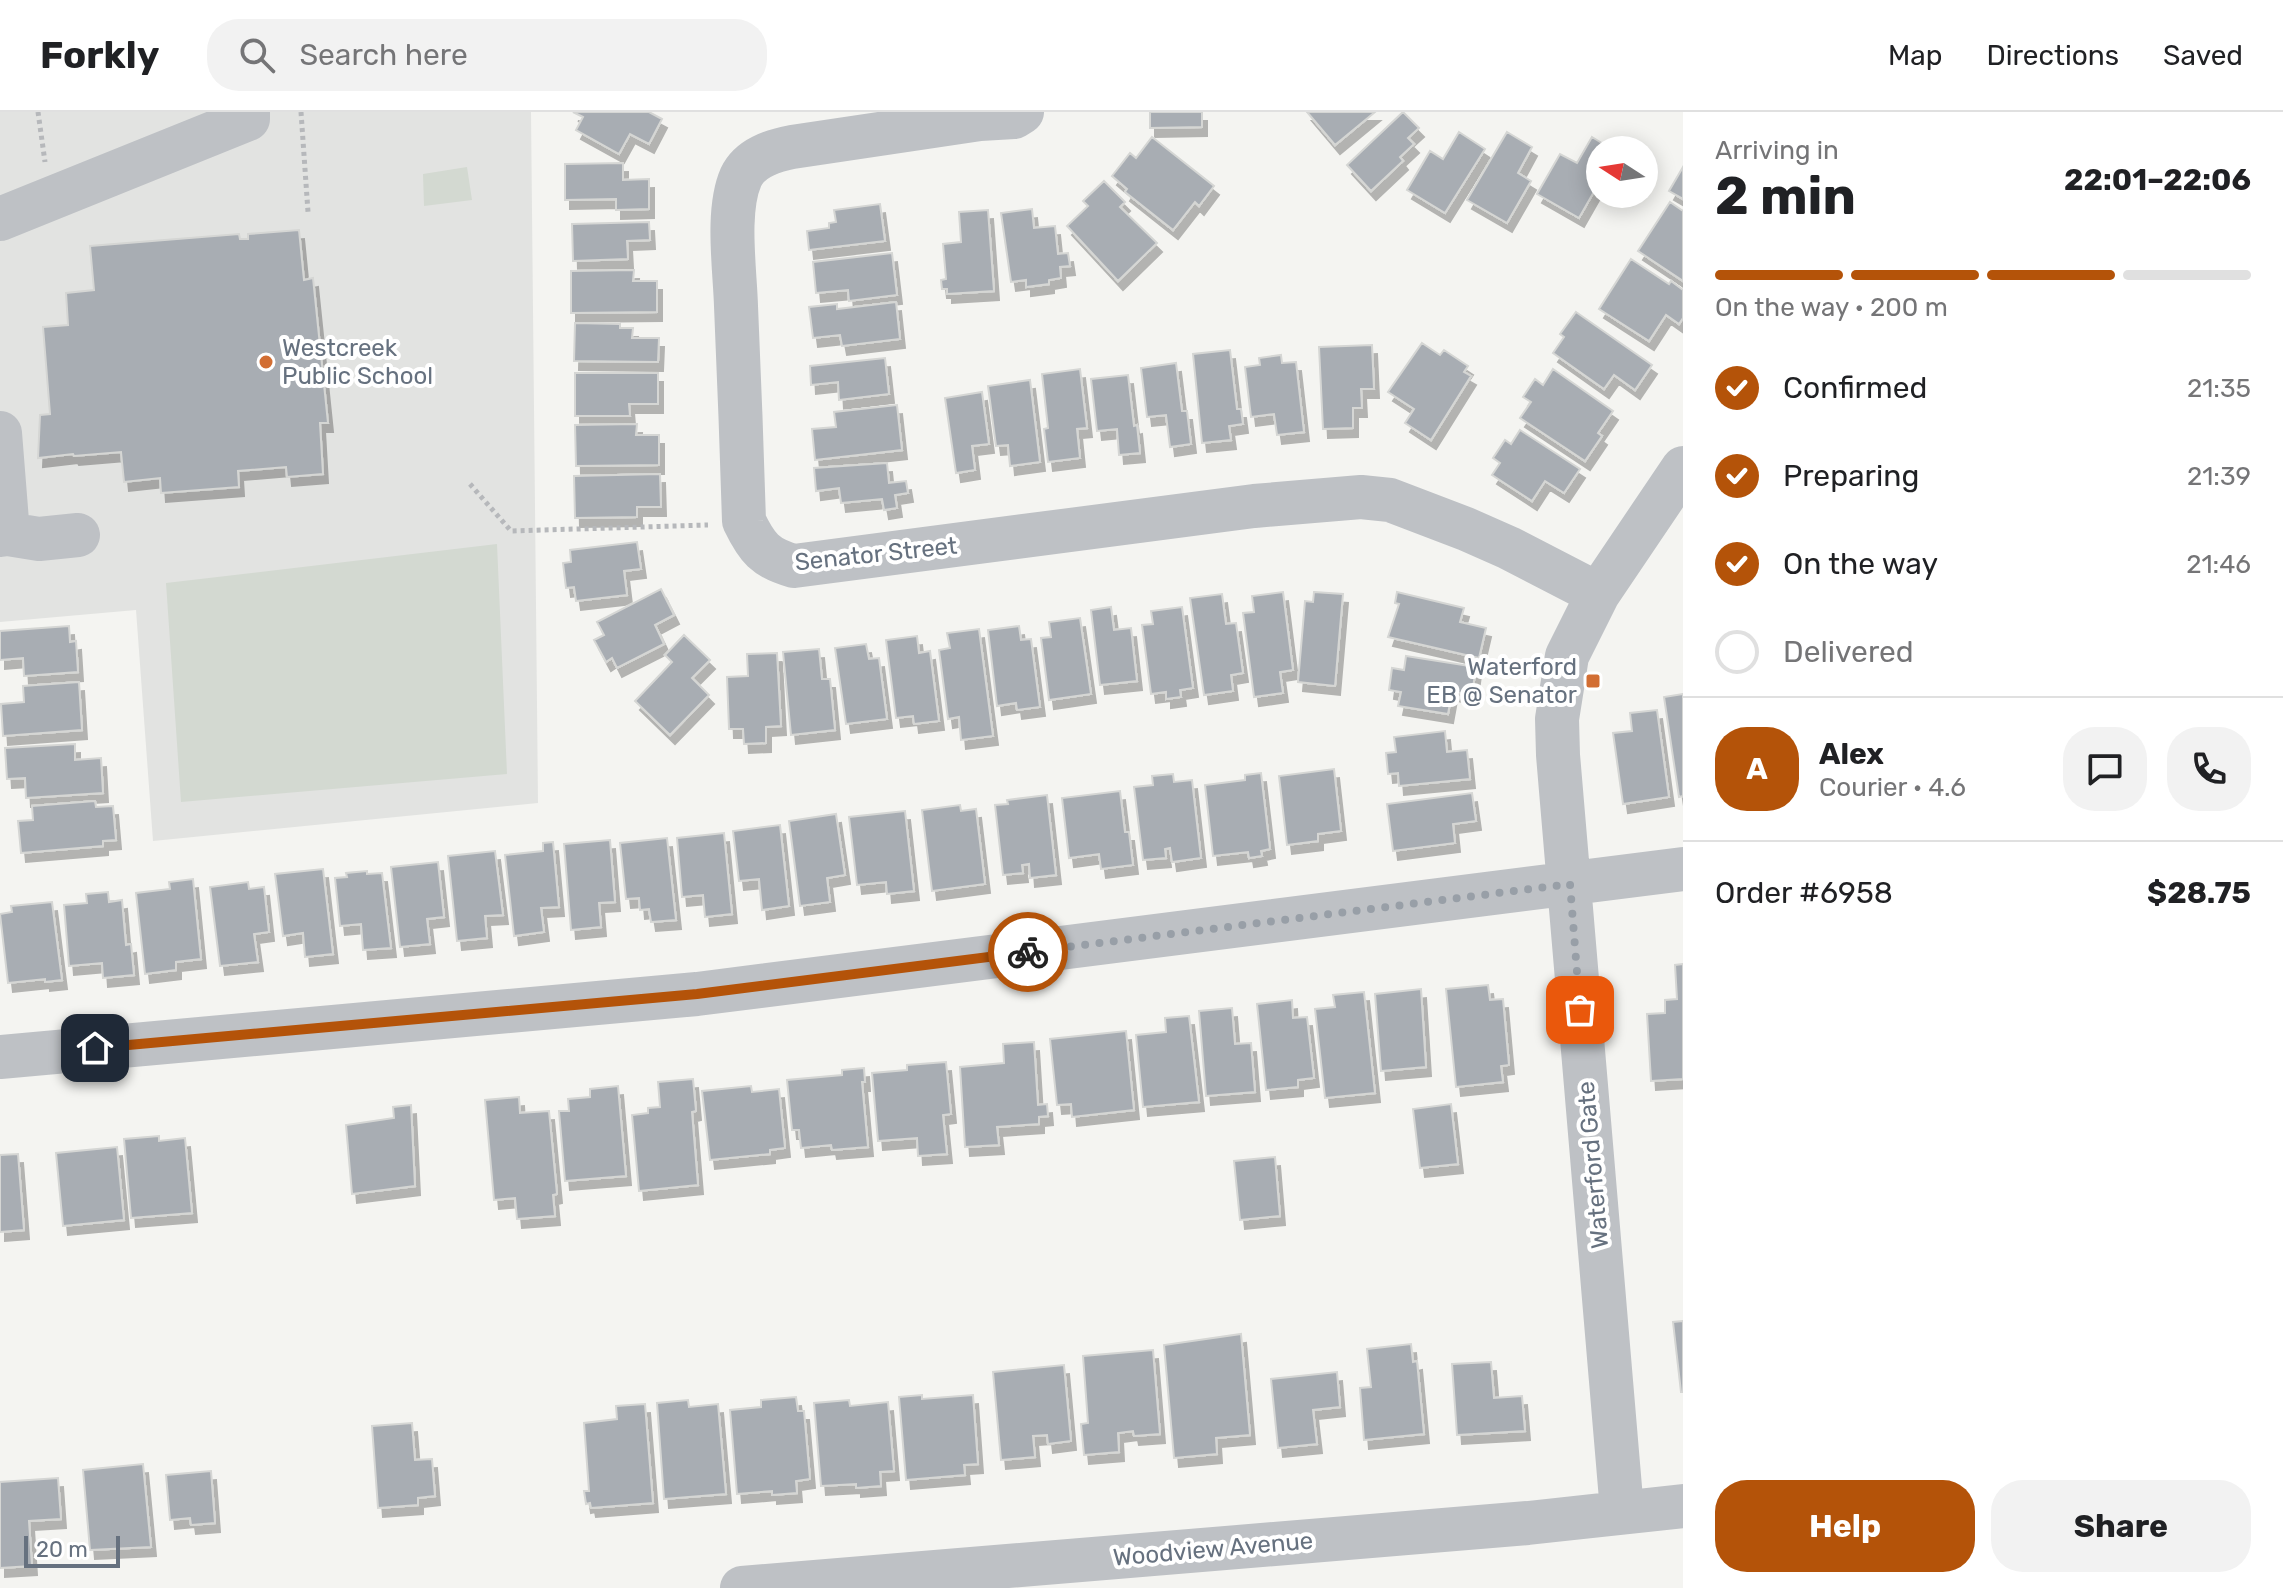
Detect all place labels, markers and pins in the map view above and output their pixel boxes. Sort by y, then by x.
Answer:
place label: Westcreek Public School [282,334,433,390]
marker: Westcreek Public School [257,353,275,371]
place label: Waterford EB @ Senator [1426,653,1577,709]
marker: Waterford EB @ Senator [1584,672,1602,690]
pin [1546,976,1614,1044]
pin [61,1014,129,1082]

